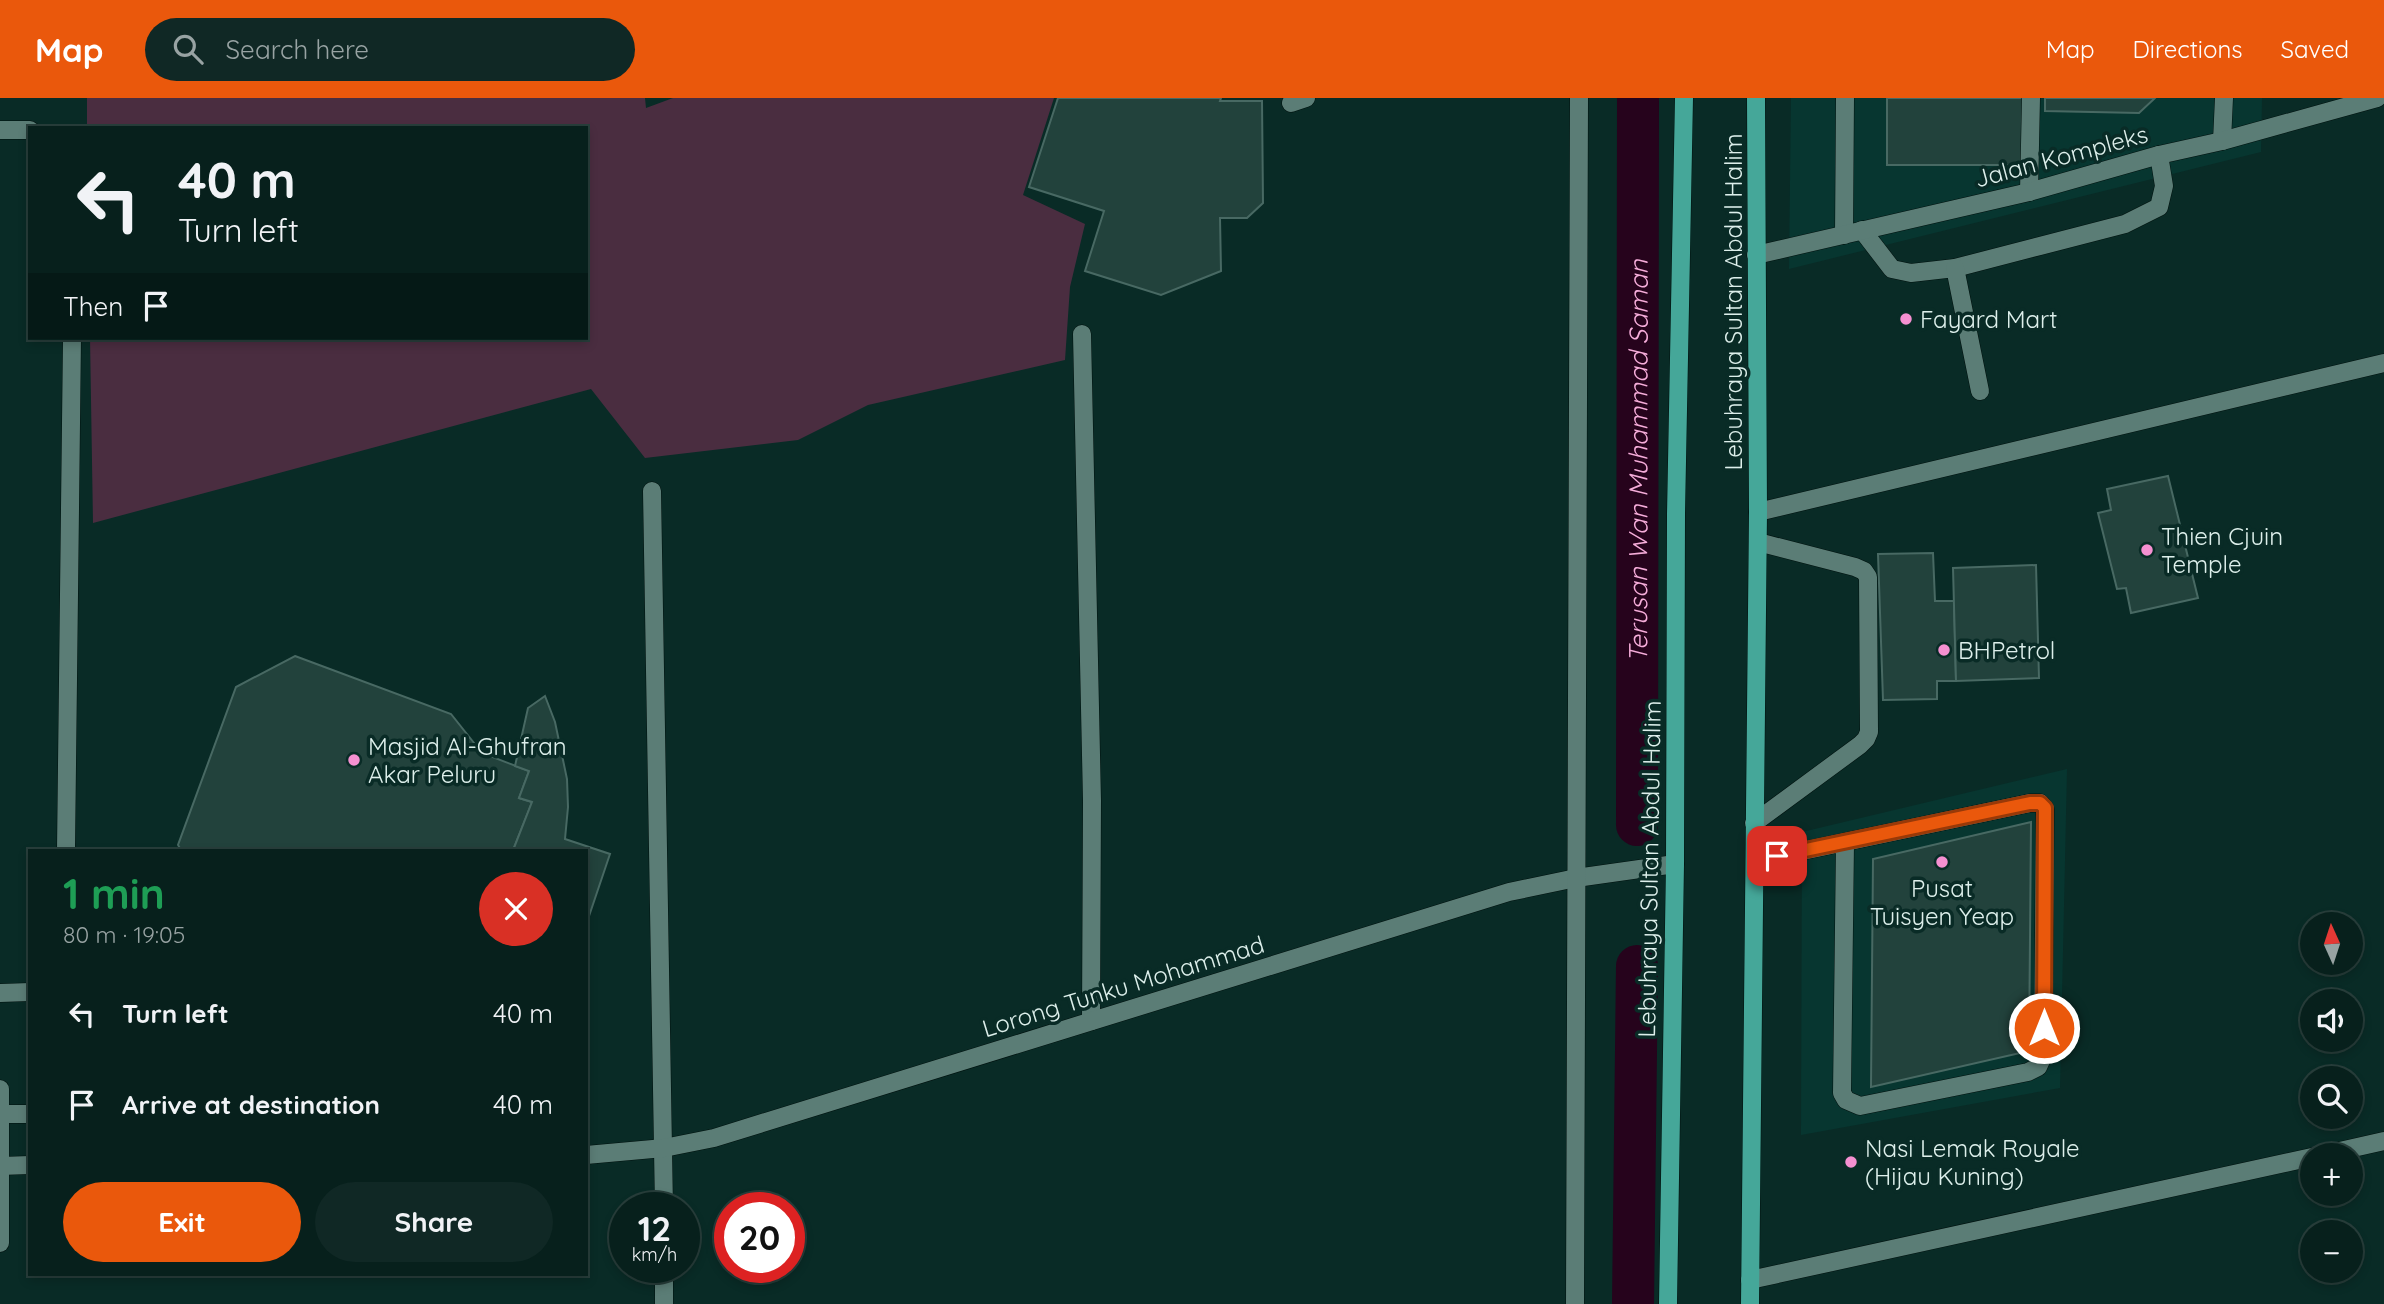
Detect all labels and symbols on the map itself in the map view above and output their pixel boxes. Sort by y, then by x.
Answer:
street label: Jalan Kompleks [1971,118,2151,194]
street label: Lebuhraya Sultan Abdul Halim [1718,133,1748,471]
water label: Terusan Wan Muhammad Saman [1621,258,1654,663]
place label: Fayard Mart [1920,304,2057,334]
marker: Fayard Mart [1898,311,1914,327]
place label: Thien Cjuin Temple [2161,521,2283,579]
marker: Thien Cjuin Temple [2139,542,2155,558]
place label: BHPetrol [1958,635,2055,665]
marker: BHPetrol [1936,642,1952,658]
street label: Lebuhraya Sultan Abdul Halim [1631,700,1667,1038]
place label: Masjid Al-Ghufran Akar Peluru [368,731,567,789]
marker: Masjid Al-Ghufran Akar Peluru [346,752,362,768]
pin [1747,826,1807,886]
marker: Pusat Tuisyen Yeap [1934,854,1950,870]
place label: Pusat Tuisyen Yeap [1870,873,2014,931]
north arrow [2300,912,2362,975]
street label: Lorong Tunku Mohammad [978,929,1268,1043]
position arrow [2007,991,2081,1065]
place label: Nasi Lemak Royale (Hijau Kuning) [1865,1133,2080,1191]
marker: Nasi Lemak Royale (Hijau Kuning) [1843,1154,1859,1170]
speed limit sign: 20 [714,1192,805,1283]

